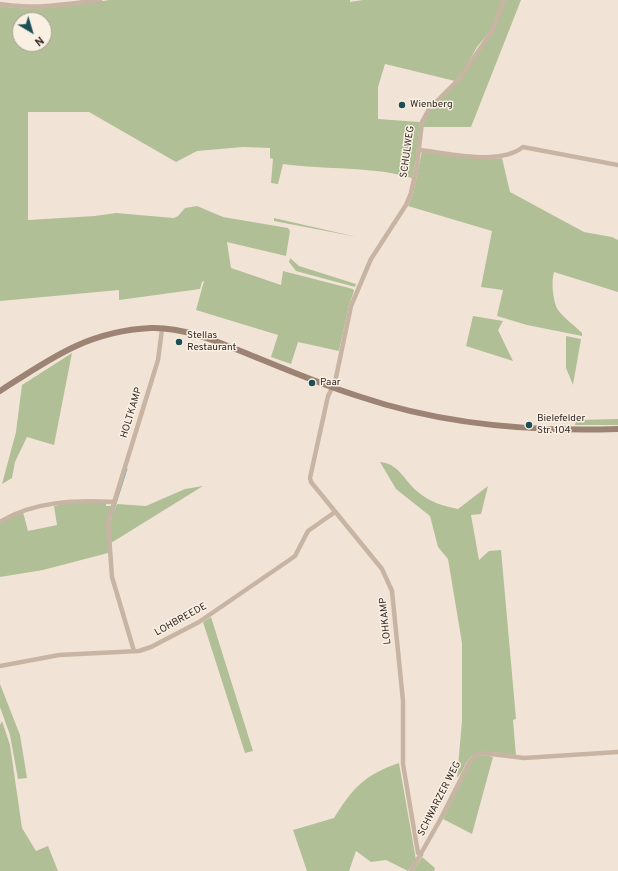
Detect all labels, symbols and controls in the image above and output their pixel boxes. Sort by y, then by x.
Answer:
north arrow [12,12,52,52]
text: N [31,33,46,49]
place label: Wienberg [410,99,453,111]
marker: Wienberg [397,100,407,110]
street label: SCHULWEG [398,125,418,179]
place label: Stellas Restaurant [187,330,236,354]
marker: Stellas Restaurant [174,337,184,347]
place label: Paar [320,377,341,389]
marker: Paar [307,378,317,388]
street label: HOLTKAMP [119,386,145,440]
place label: Bielefelder Str. 104 [537,413,585,436]
marker: Bielefelder Str. 104 [524,420,534,430]
street label: LOHKAMP [378,597,394,645]
street label: LOHBREEDE [153,601,209,639]
street label: SCHWARZER WEG [416,759,464,839]

